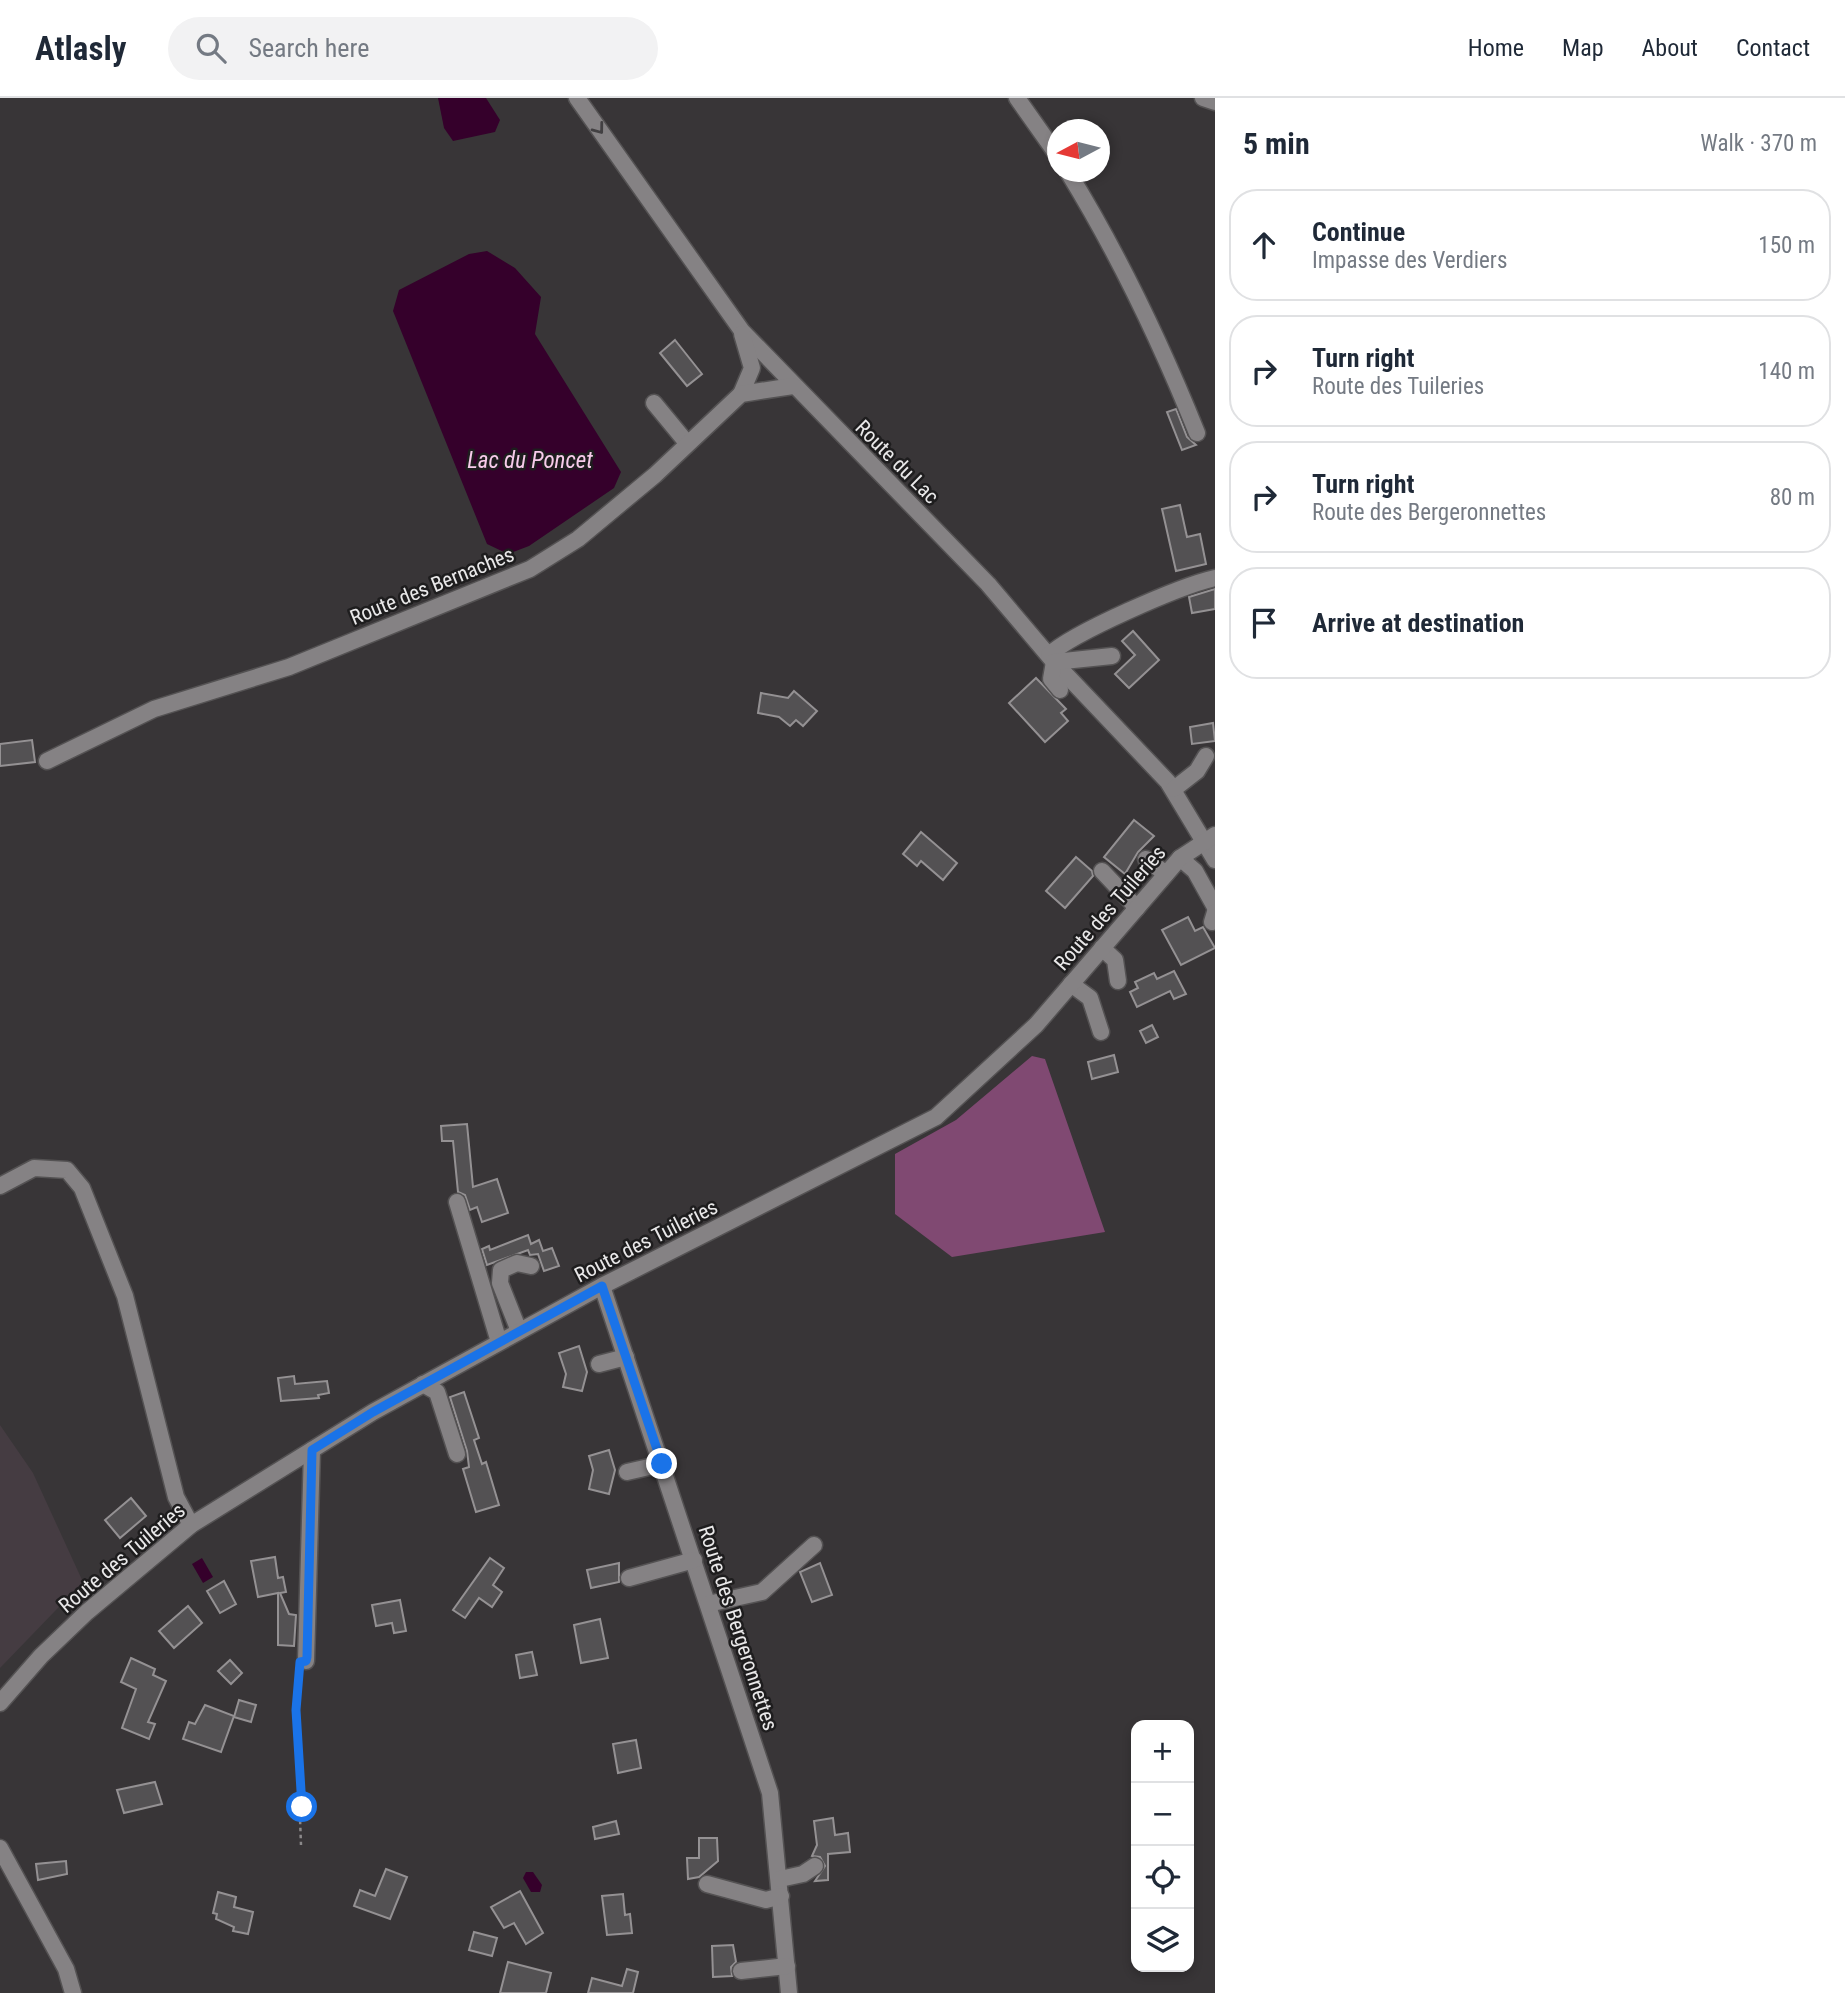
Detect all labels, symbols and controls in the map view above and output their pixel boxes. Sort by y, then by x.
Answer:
search box [168,17,658,80]
text: Atlasly [35,29,126,68]
icon: search [192,29,230,67]
text: Search here [248,33,369,63]
text: Home [1468,34,1524,62]
text: Map [1562,34,1604,62]
text: About [1642,34,1698,62]
text: Contact [1736,34,1810,62]
north arrow [1047,119,1110,182]
one-way arrow [591,121,604,134]
text: 5 min [1243,126,1310,161]
text: Walk · 370 m [1700,130,1817,157]
text: Continue [1312,217,1405,247]
icon: ahead [1245,226,1283,264]
text: 150 m [1758,232,1815,259]
text: Impasse des Verdiers [1312,247,1507,274]
text: Turn right [1312,343,1414,373]
icon: right [1245,352,1283,390]
text: 140 m [1758,358,1815,385]
text: Route des Tuileries [1312,373,1484,400]
street label: Route du Lac [850,415,944,509]
water label: Lac du Poncet [467,447,593,474]
text: Turn right [1312,469,1414,499]
icon: right [1245,478,1283,516]
text: 80 m [1770,484,1815,511]
text: Route des Bergeronnettes [1312,499,1546,526]
street label: Route des Bernaches [347,542,517,630]
icon: arrive [1245,604,1283,642]
text: Arrive at destination [1312,608,1524,638]
street label: Route des Tuileries [1049,841,1171,975]
street label: Route des Tuileries [571,1195,721,1287]
route end [646,1448,677,1479]
street label: Route des Tuileries [54,1498,190,1618]
street label: Route des Bergeronnettes [694,1523,782,1733]
map controls [1131,1720,1194,1972]
button: + [1131,1720,1194,1783]
button: − [1131,1783,1194,1846]
route start [286,1791,317,1822]
button: locate [1131,1846,1194,1909]
button: layers [1131,1909,1194,1972]

